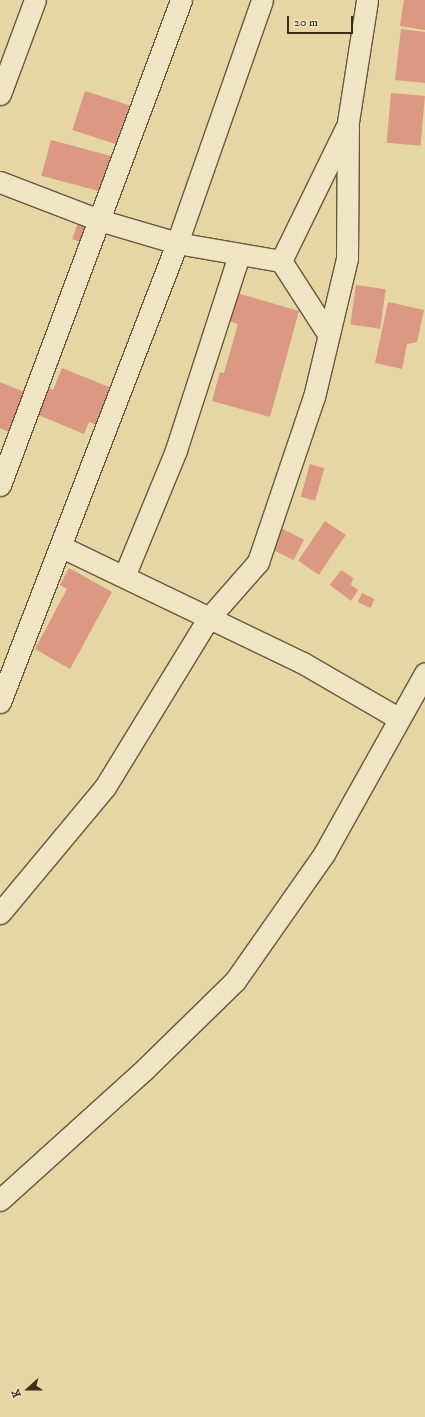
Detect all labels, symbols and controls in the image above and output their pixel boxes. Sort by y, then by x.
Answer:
scale bar [289,8,355,34]
text: 20 m [294,15,318,30]
north arrow [8,1369,48,1409]
text: K [9,1387,25,1399]

